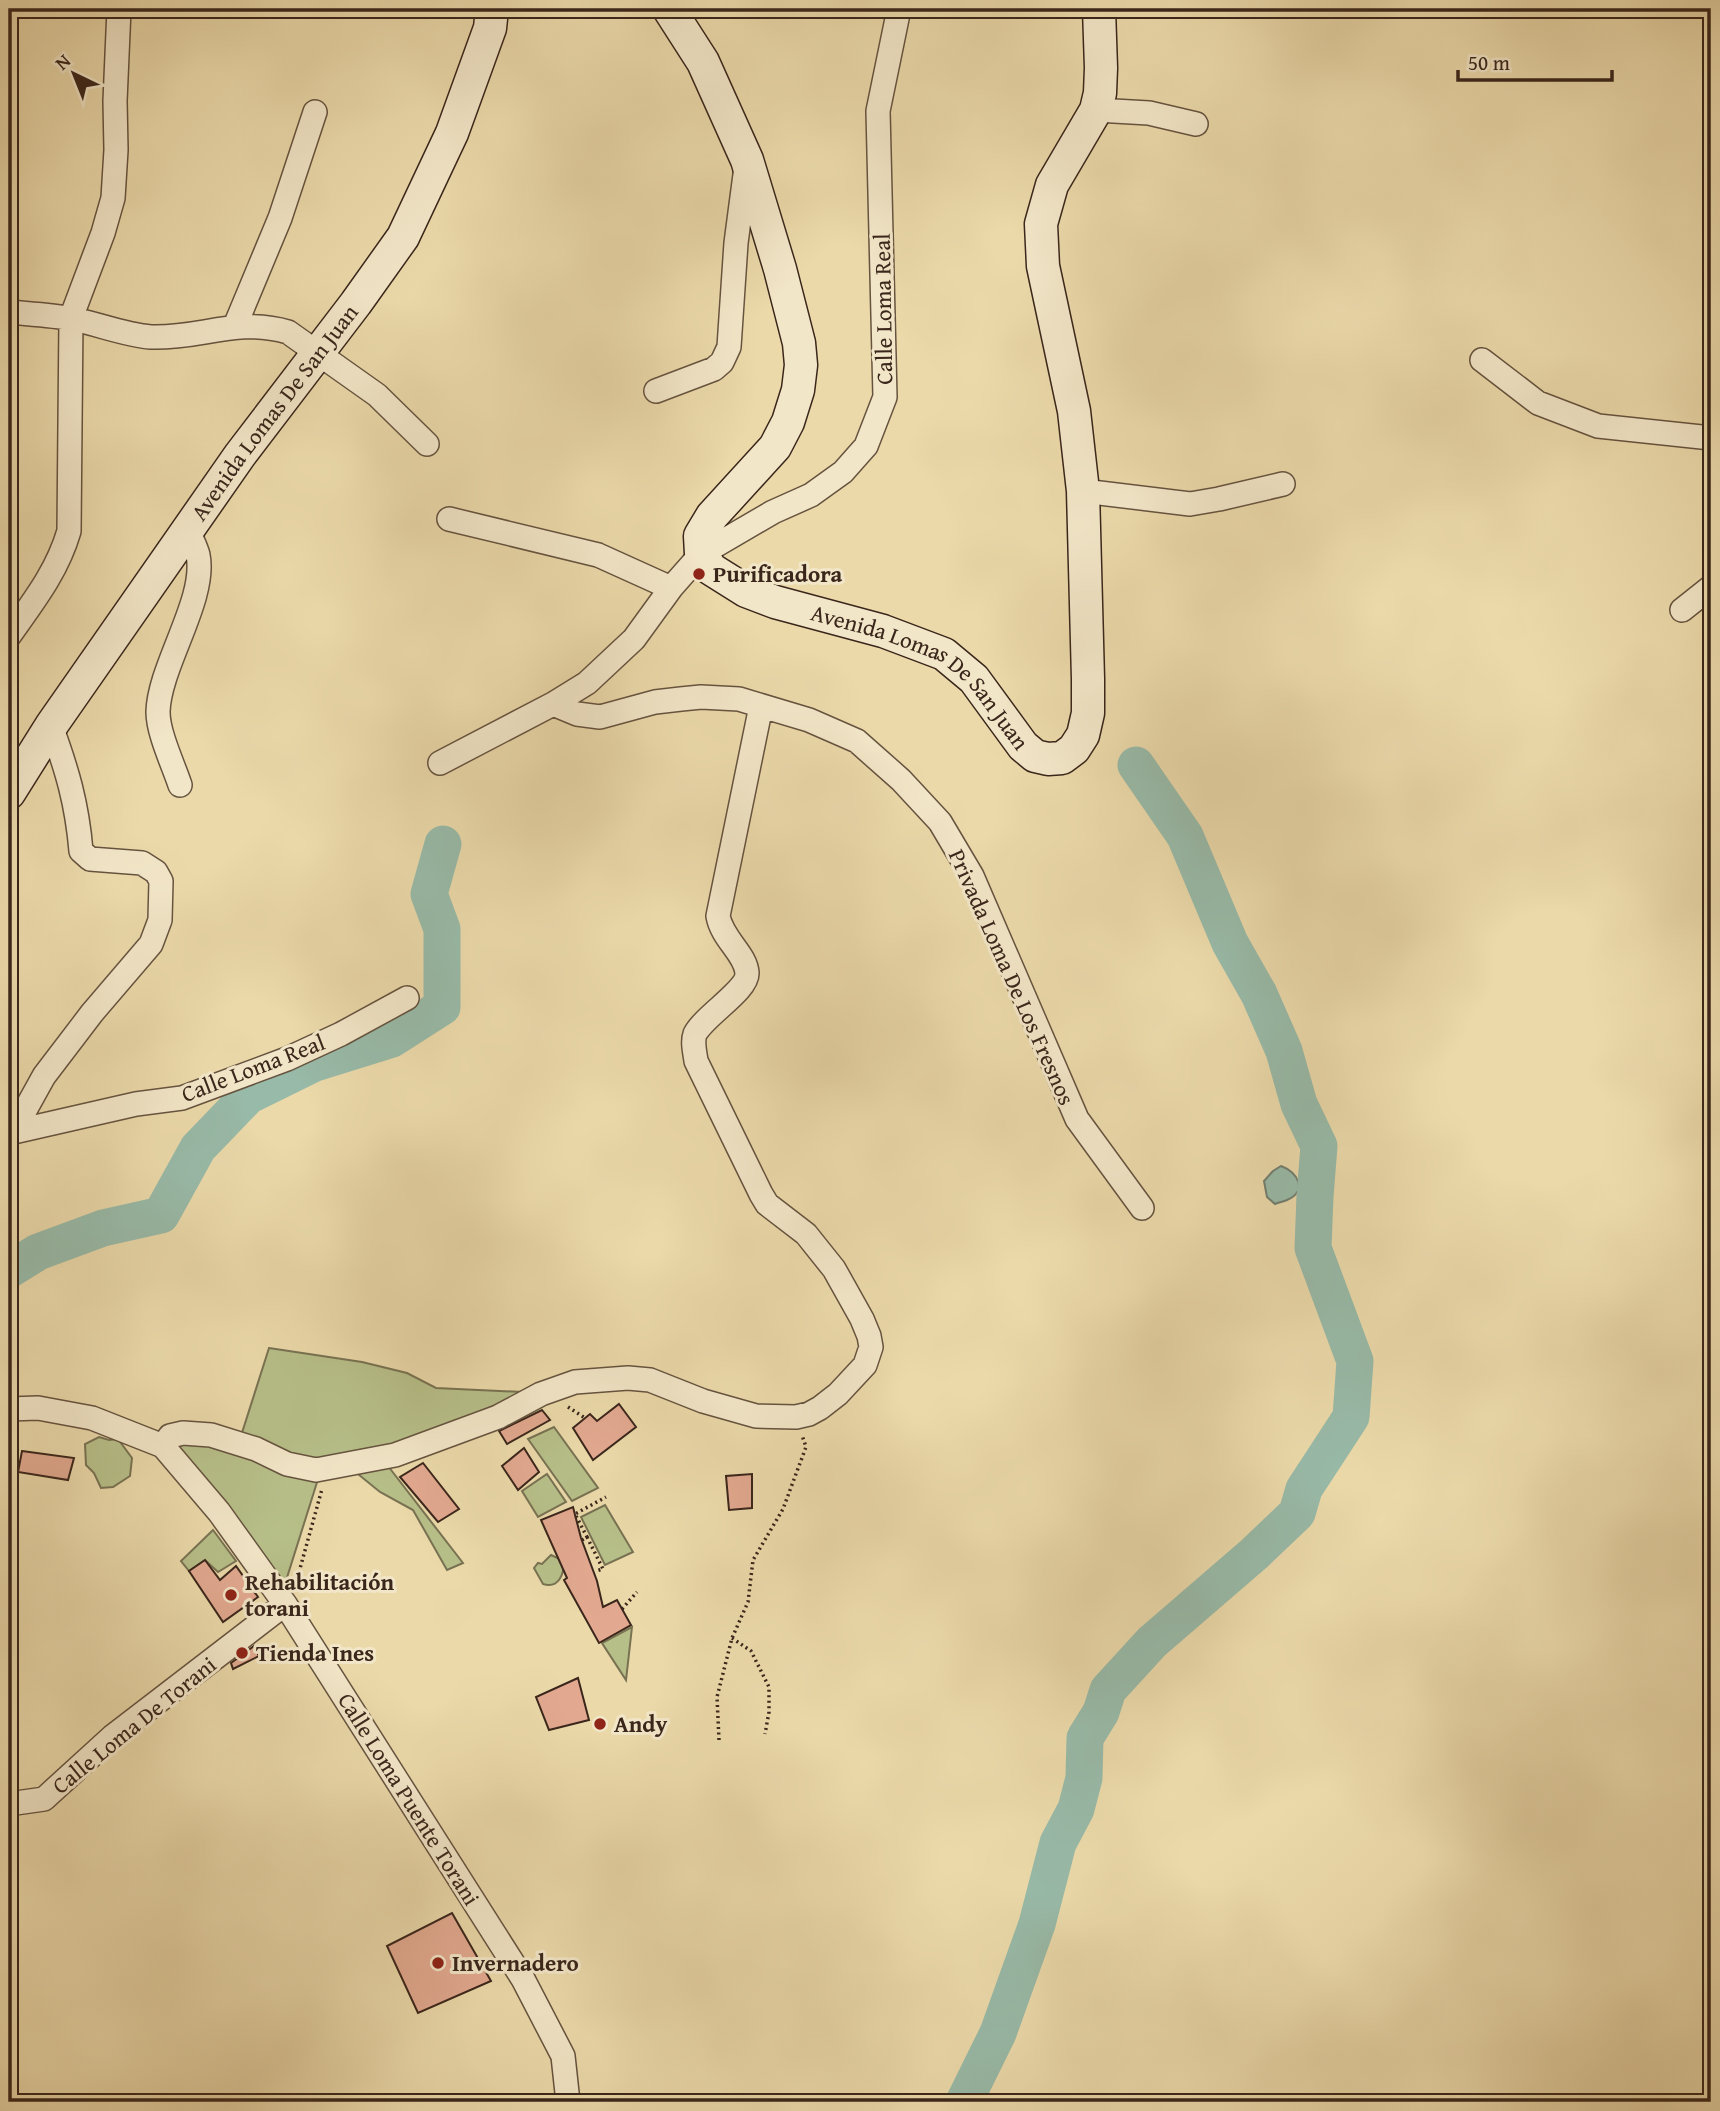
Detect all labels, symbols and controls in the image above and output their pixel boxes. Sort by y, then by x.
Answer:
north arrow [38,38,108,108]
scale bar [1458,38,1612,82]
text: N [48,47,77,76]
text: 50 m [1468,47,1510,78]
street label: Calle Loma Real [865,233,900,385]
street label: Avenida Lomas De San Juan [182,297,365,527]
place label: Purificadora [713,557,843,590]
marker: Purificadora [691,566,707,582]
street label: Avenida Lomas De San Juan [807,595,1038,757]
street label: Privada Loma De Los Fresnos [941,844,1084,1110]
street label: Calle Loma Real [176,1025,329,1110]
place label: Rehabilitación torani [245,1565,394,1624]
marker: Rehabilitación torani [223,1587,239,1603]
place label: Tienda Ines [256,1636,374,1669]
marker: Tienda Ines [234,1645,250,1661]
street label: Calle Loma De Torani [44,1648,223,1801]
street label: Calle Loma Puente Torani [330,1686,488,1912]
place label: Andy [614,1707,667,1740]
marker: Andy [592,1716,608,1732]
place label: Invernadero [452,1946,579,1979]
marker: Invernadero [430,1955,446,1971]

